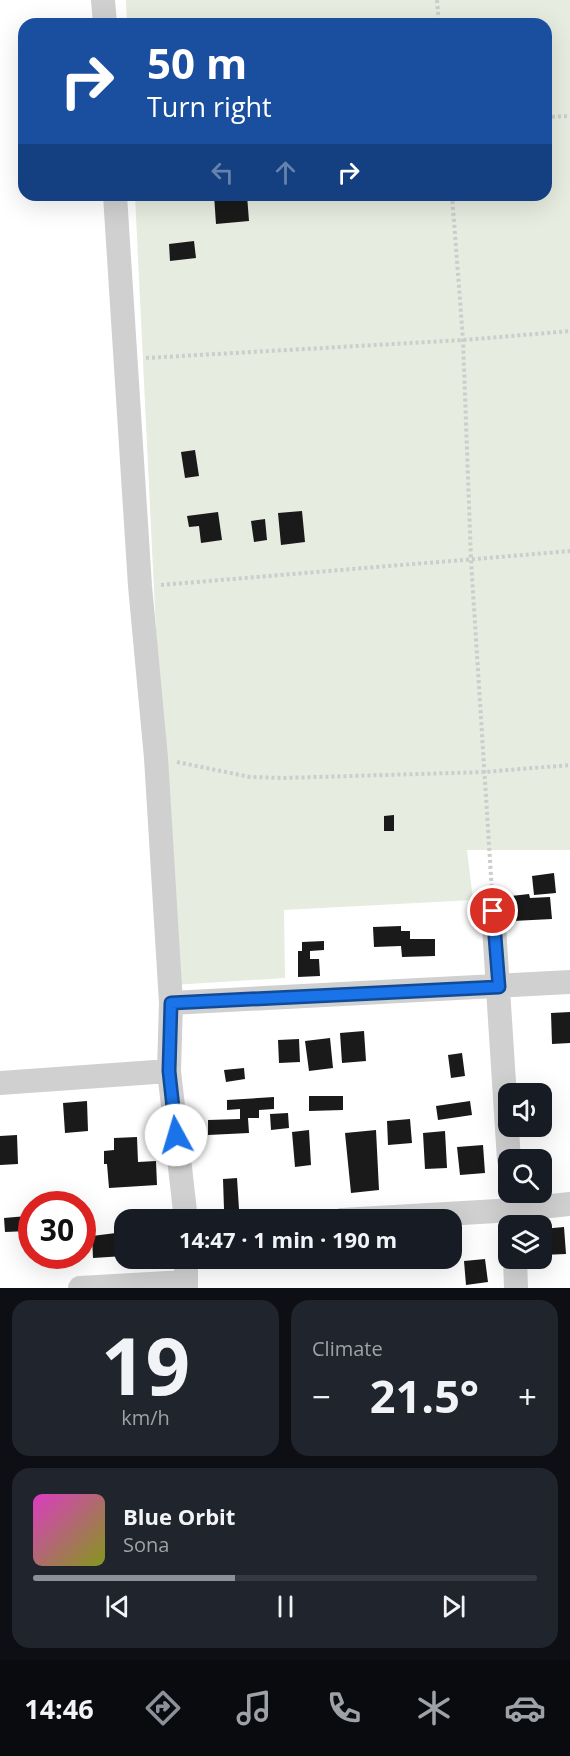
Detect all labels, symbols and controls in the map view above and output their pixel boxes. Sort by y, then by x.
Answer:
text: 50 m [147,34,247,91]
icon: right [48,42,126,120]
text: Turn right [147,88,272,125]
icon: left [206,156,239,189]
icon: ahead [269,156,302,189]
icon: right [332,156,365,189]
pin [467,885,518,936]
icon: arrive [476,894,509,927]
map controls [498,1083,552,1269]
button: sound [498,1083,552,1137]
position arrow [144,1103,208,1167]
button: search [498,1149,552,1203]
speed limit sign: 30 [18,1191,96,1269]
button: layers [498,1215,552,1269]
text: 14:47 · 1 min · 190 m [179,1224,397,1254]
text: 19 [101,1312,190,1418]
text: Climate [312,1335,383,1362]
text: 21.5° [370,1365,479,1426]
text: − [312,1374,331,1419]
text: + [518,1374,537,1419]
text: km/h [121,1404,170,1431]
text: Blue Orbit [123,1501,235,1531]
text: Sona [123,1531,169,1558]
icon: previous [101,1590,134,1623]
icon: pause [269,1590,302,1623]
icon: next [437,1590,470,1623]
icon: directions [142,1687,184,1729]
icon: music [233,1687,275,1729]
icon: phone [323,1687,365,1729]
icon: climate [413,1687,455,1729]
icon: car [504,1687,546,1729]
text: 14:46 [24,1690,94,1727]

